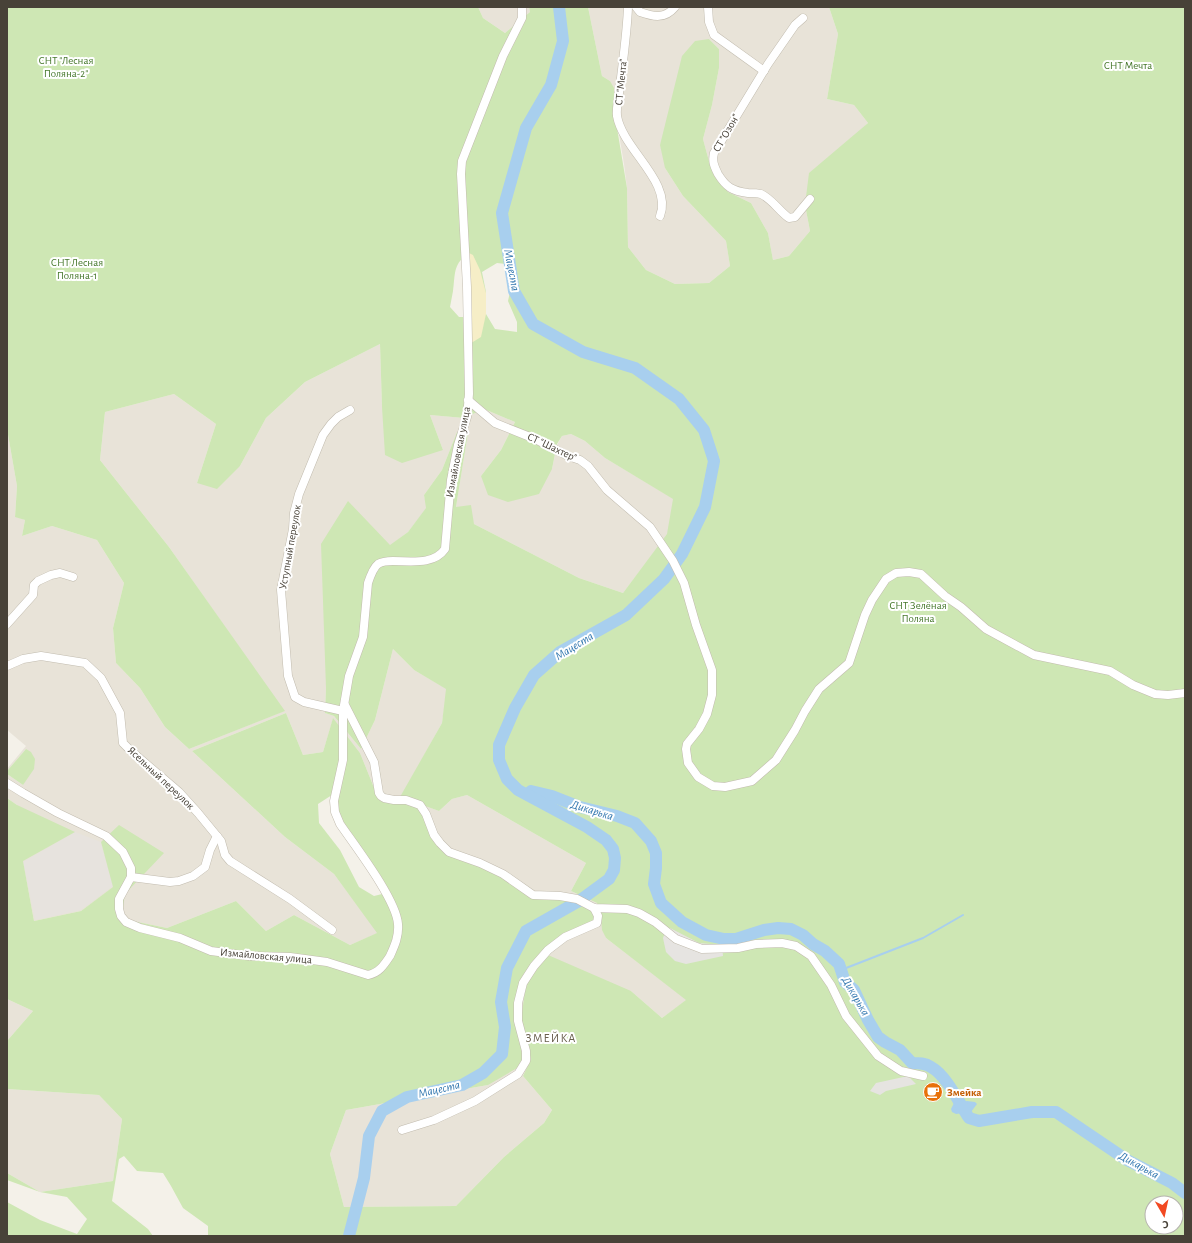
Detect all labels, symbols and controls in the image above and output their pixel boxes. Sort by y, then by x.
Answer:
park label: СНТ "Лесная Поляна-2" [38,55,94,79]
street label: СТ "Мечта" [613,58,629,106]
park label: СНТ Мечта [1104,60,1152,71]
street label: СТ "Озон" [711,112,741,154]
water label: Мацеста [501,248,522,292]
park label: СНТ Лесная Поляна-1 [51,257,103,281]
street label: Измайловская улица [444,406,472,498]
street label: СТ "Шахтер" [526,431,578,463]
street label: Уступный переулок [277,504,303,590]
park label: СНТ Зелёная Поляна [889,600,947,624]
water label: Мацеста [553,630,596,663]
street label: Ясельный переулок [126,744,196,812]
water label: Дикарька [568,798,615,823]
street label: Измайловская улица [220,946,312,966]
water label: Дикарька [839,973,872,1018]
district label: ЗМЕЙКА [526,1031,576,1044]
water label: Мацеста [417,1078,461,1101]
cafe icon: Змейка [922,1081,944,1103]
place label: Змейка [947,1087,981,1098]
water label: Дикарька [1116,1149,1161,1182]
north arrow [1144,1195,1184,1235]
text: С [1162,1218,1169,1230]

